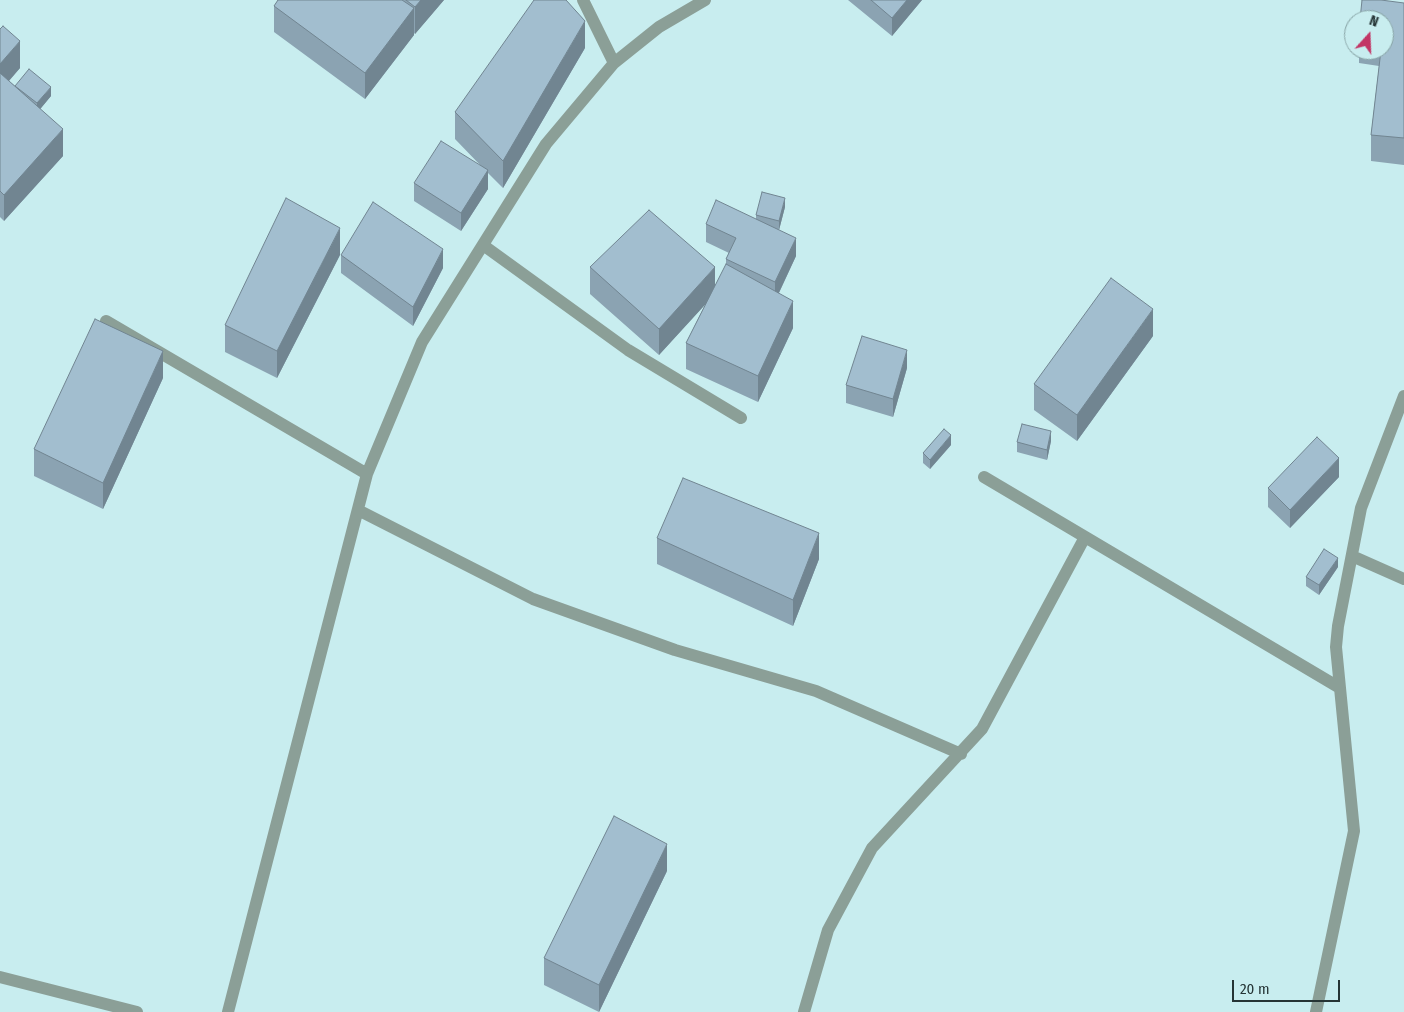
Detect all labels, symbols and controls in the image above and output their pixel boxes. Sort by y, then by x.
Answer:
north arrow [1344,10,1394,60]
text: N [1367,12,1381,31]
scale bar [1234,970,1342,1002]
text: 20 m [1240,980,1270,998]

